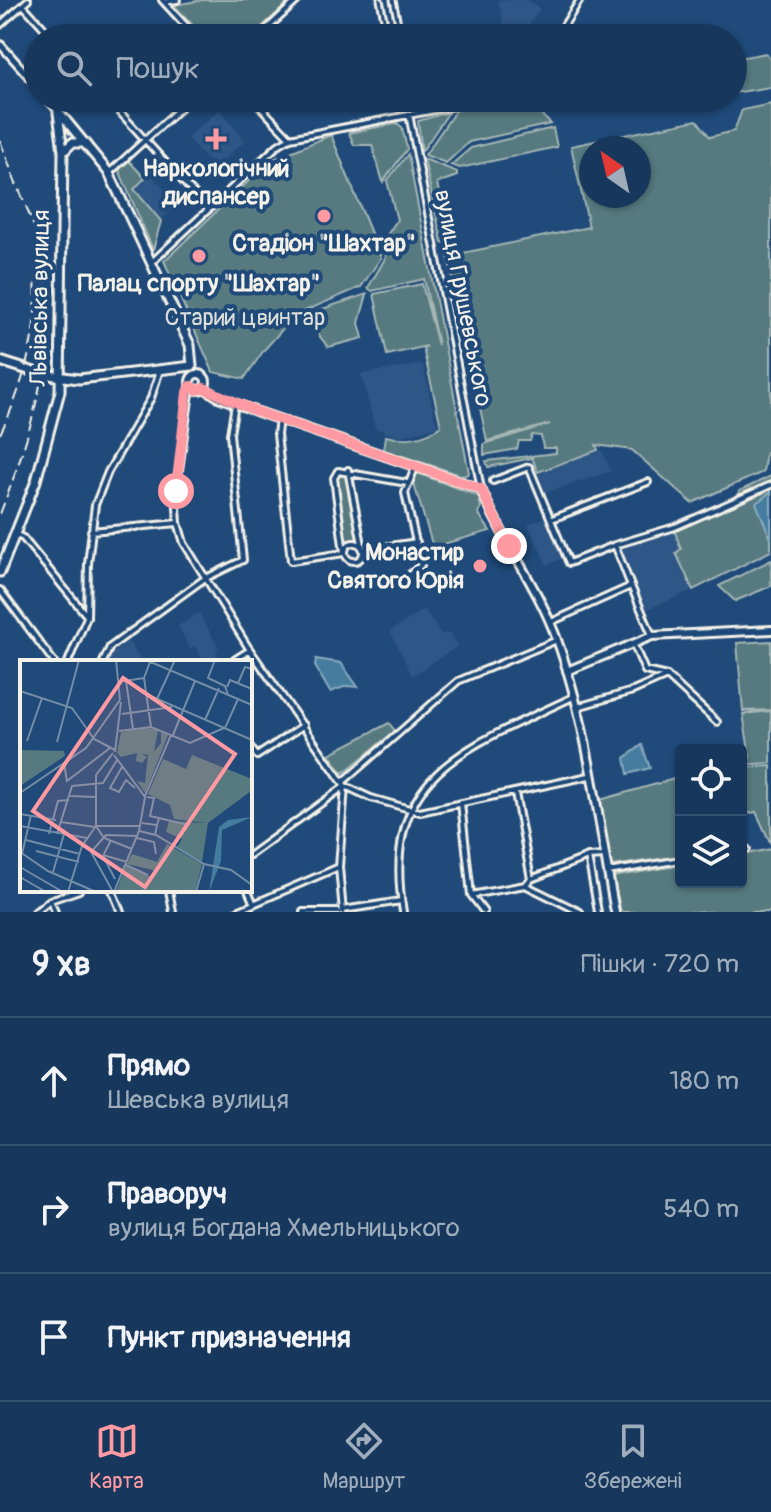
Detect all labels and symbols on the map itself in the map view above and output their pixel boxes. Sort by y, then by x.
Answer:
marker: Наркологічний диспансер [205,128,227,150]
north arrow [579,136,651,208]
place label: Наркологічний диспансер [142,154,290,211]
street label: вулиця Грушевського [428,187,498,409]
marker: Стадіон "Шахтар" [315,207,333,225]
street label: Львівська вулиця [24,209,56,388]
place label: Стадіон "Шахтар" [232,229,416,258]
marker: Палац спорту "Шахтар" [190,247,208,265]
place label: Палац спорту "Шахтар" [78,269,320,298]
park label: Старий цвинтар [165,303,325,332]
route start [158,473,194,509]
route end [491,528,527,564]
place label: Монастир Святого Юрія [327,538,464,595]
marker: Монастир Святого Юрія [471,557,489,575]
inset map [20,660,252,892]

